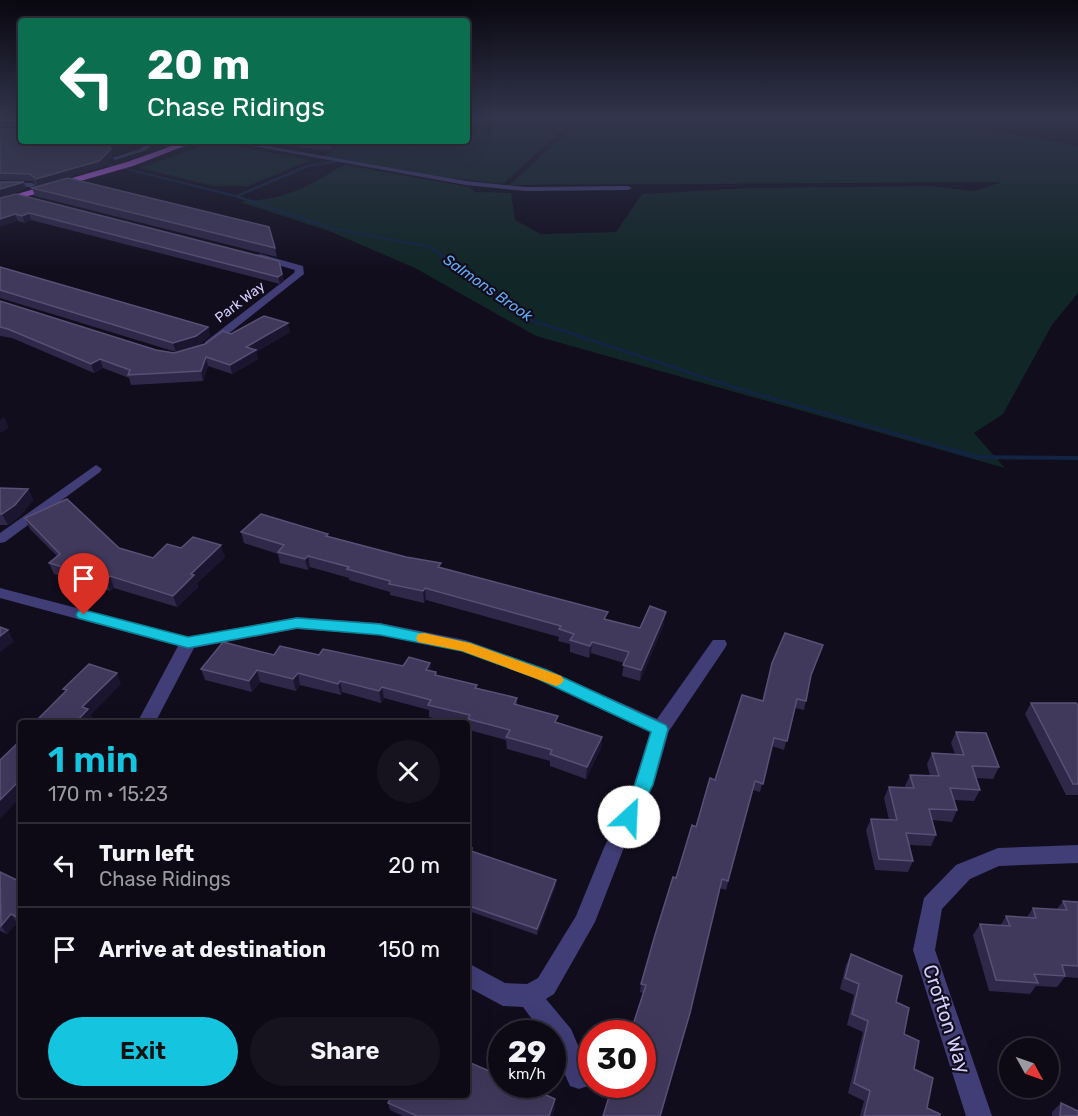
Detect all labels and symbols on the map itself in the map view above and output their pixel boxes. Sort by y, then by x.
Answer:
water label: Salmons Brook [440,251,536,326]
street label: Park Way [212,277,269,326]
pin [58,553,109,615]
position arrow [597,785,661,849]
street label: Crofton Way [918,961,976,1077]
speed limit sign: 30 [578,1020,656,1098]
north arrow [999,1038,1059,1098]

